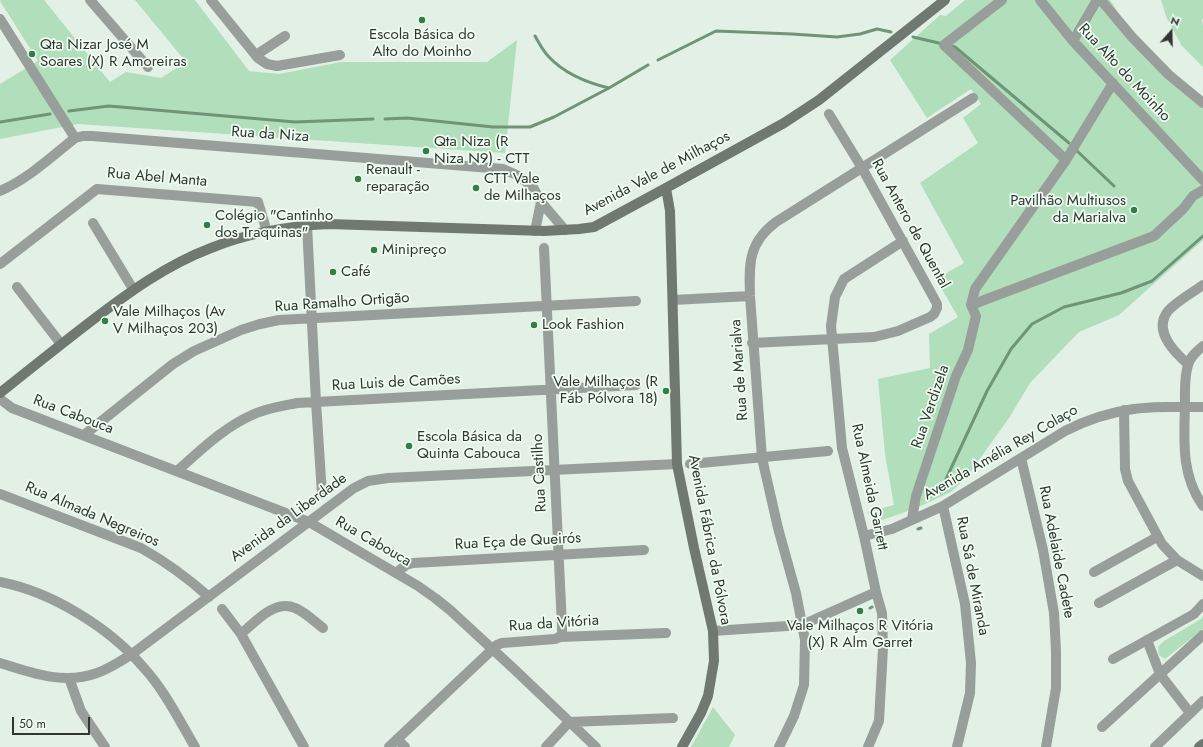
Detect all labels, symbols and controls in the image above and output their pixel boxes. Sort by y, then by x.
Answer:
north arrow [1151,12,1191,52]
text: N [1168,12,1182,30]
marker: Escola Básica do Alto do Moinho [417,15,427,25]
street label: Rua Alto do Moinho [1074,20,1174,126]
place label: Escola Básica do Alto do Moinho [369,26,475,61]
place label: Qta Nizar José M Soares (X) R Amoreiras [40,36,187,71]
marker: Qta Nizar José M Soares (X) R Amoreiras [27,49,37,59]
street label: Rua da Niza [231,123,309,147]
street label: Avenida Vale de Milhaços [581,128,733,220]
place label: Qta Niza (R Niza N9) - CTT [434,133,529,168]
marker: Qta Niza (R Niza N9) - CTT [421,146,431,156]
street label: Rua Antero de Quental [867,156,953,292]
place label: Renault - reparação [366,161,429,196]
street label: Rua Abel Manta [106,165,208,191]
place label: CTT Vale de Milhaços [484,170,561,205]
marker: Renault - reparação [353,174,363,184]
marker: CTT Vale de Milhaços [471,183,481,193]
place label: Pavilhão Multiusos da Marialva [1010,192,1126,227]
marker: Pavilhão Multiusos da Marialva [1129,205,1139,215]
place label: Colégio "Cantinho dos Traquinas" [215,207,333,242]
marker: Colégio "Cantinho dos Traquinas" [202,220,212,230]
place label: Minipreço [382,241,446,259]
marker: Minipreço [369,245,379,255]
place label: Café [341,263,371,281]
marker: Café [328,267,338,277]
street label: Rua Ramalho Ortigão [274,289,410,317]
place label: Vale Milhaços (Av V Milhaços 203) [113,303,225,338]
marker: Vale Milhaços (Av V Milhaços 203) [100,316,110,326]
place label: Look Fashion [542,316,624,334]
street label: Rua de Marialva [727,319,753,421]
marker: Look Fashion [529,320,539,330]
street label: Rua Verdizela [908,363,954,451]
street label: Rua Luis de Camões [331,371,461,395]
place label: Vale Milhaços (R Fáb Pólvora 18) [553,373,658,408]
marker: Vale Milhaços (R Fáb Pólvora 18) [661,386,671,396]
street label: Rua Cabouca [30,391,116,439]
street label: Avenida Amélia Rey Colaço [921,401,1081,505]
street label: Rua Almeida Garrett [847,422,891,552]
place label: Escola Básica da Quinta Cabouca [417,428,522,463]
street label: Rua Castilho [529,433,551,513]
marker: Escola Básica da Quinta Cabouca [404,441,414,451]
street label: Avenida Fábrica da Pólvora [684,453,734,627]
street label: Avenida da Liberdade [227,470,351,566]
street label: Rua Almada Negreiros [22,479,162,551]
street label: Rua Adelaide Cadete [1034,484,1078,620]
street label: Rua Cabouca [332,513,414,571]
street label: Rua Sá de Miranda [952,515,992,637]
street label: Rua Eça de Queirós [454,530,582,554]
marker: Vale Milhaços R Vitória (X) R Alm Garret [855,606,865,616]
street label: Rua da Vitória [508,612,600,636]
place label: Vale Milhaços R Vitória (X) R Alm Garret [787,617,933,652]
scale bar [14,709,92,735]
text: 50 m [19,715,46,733]

